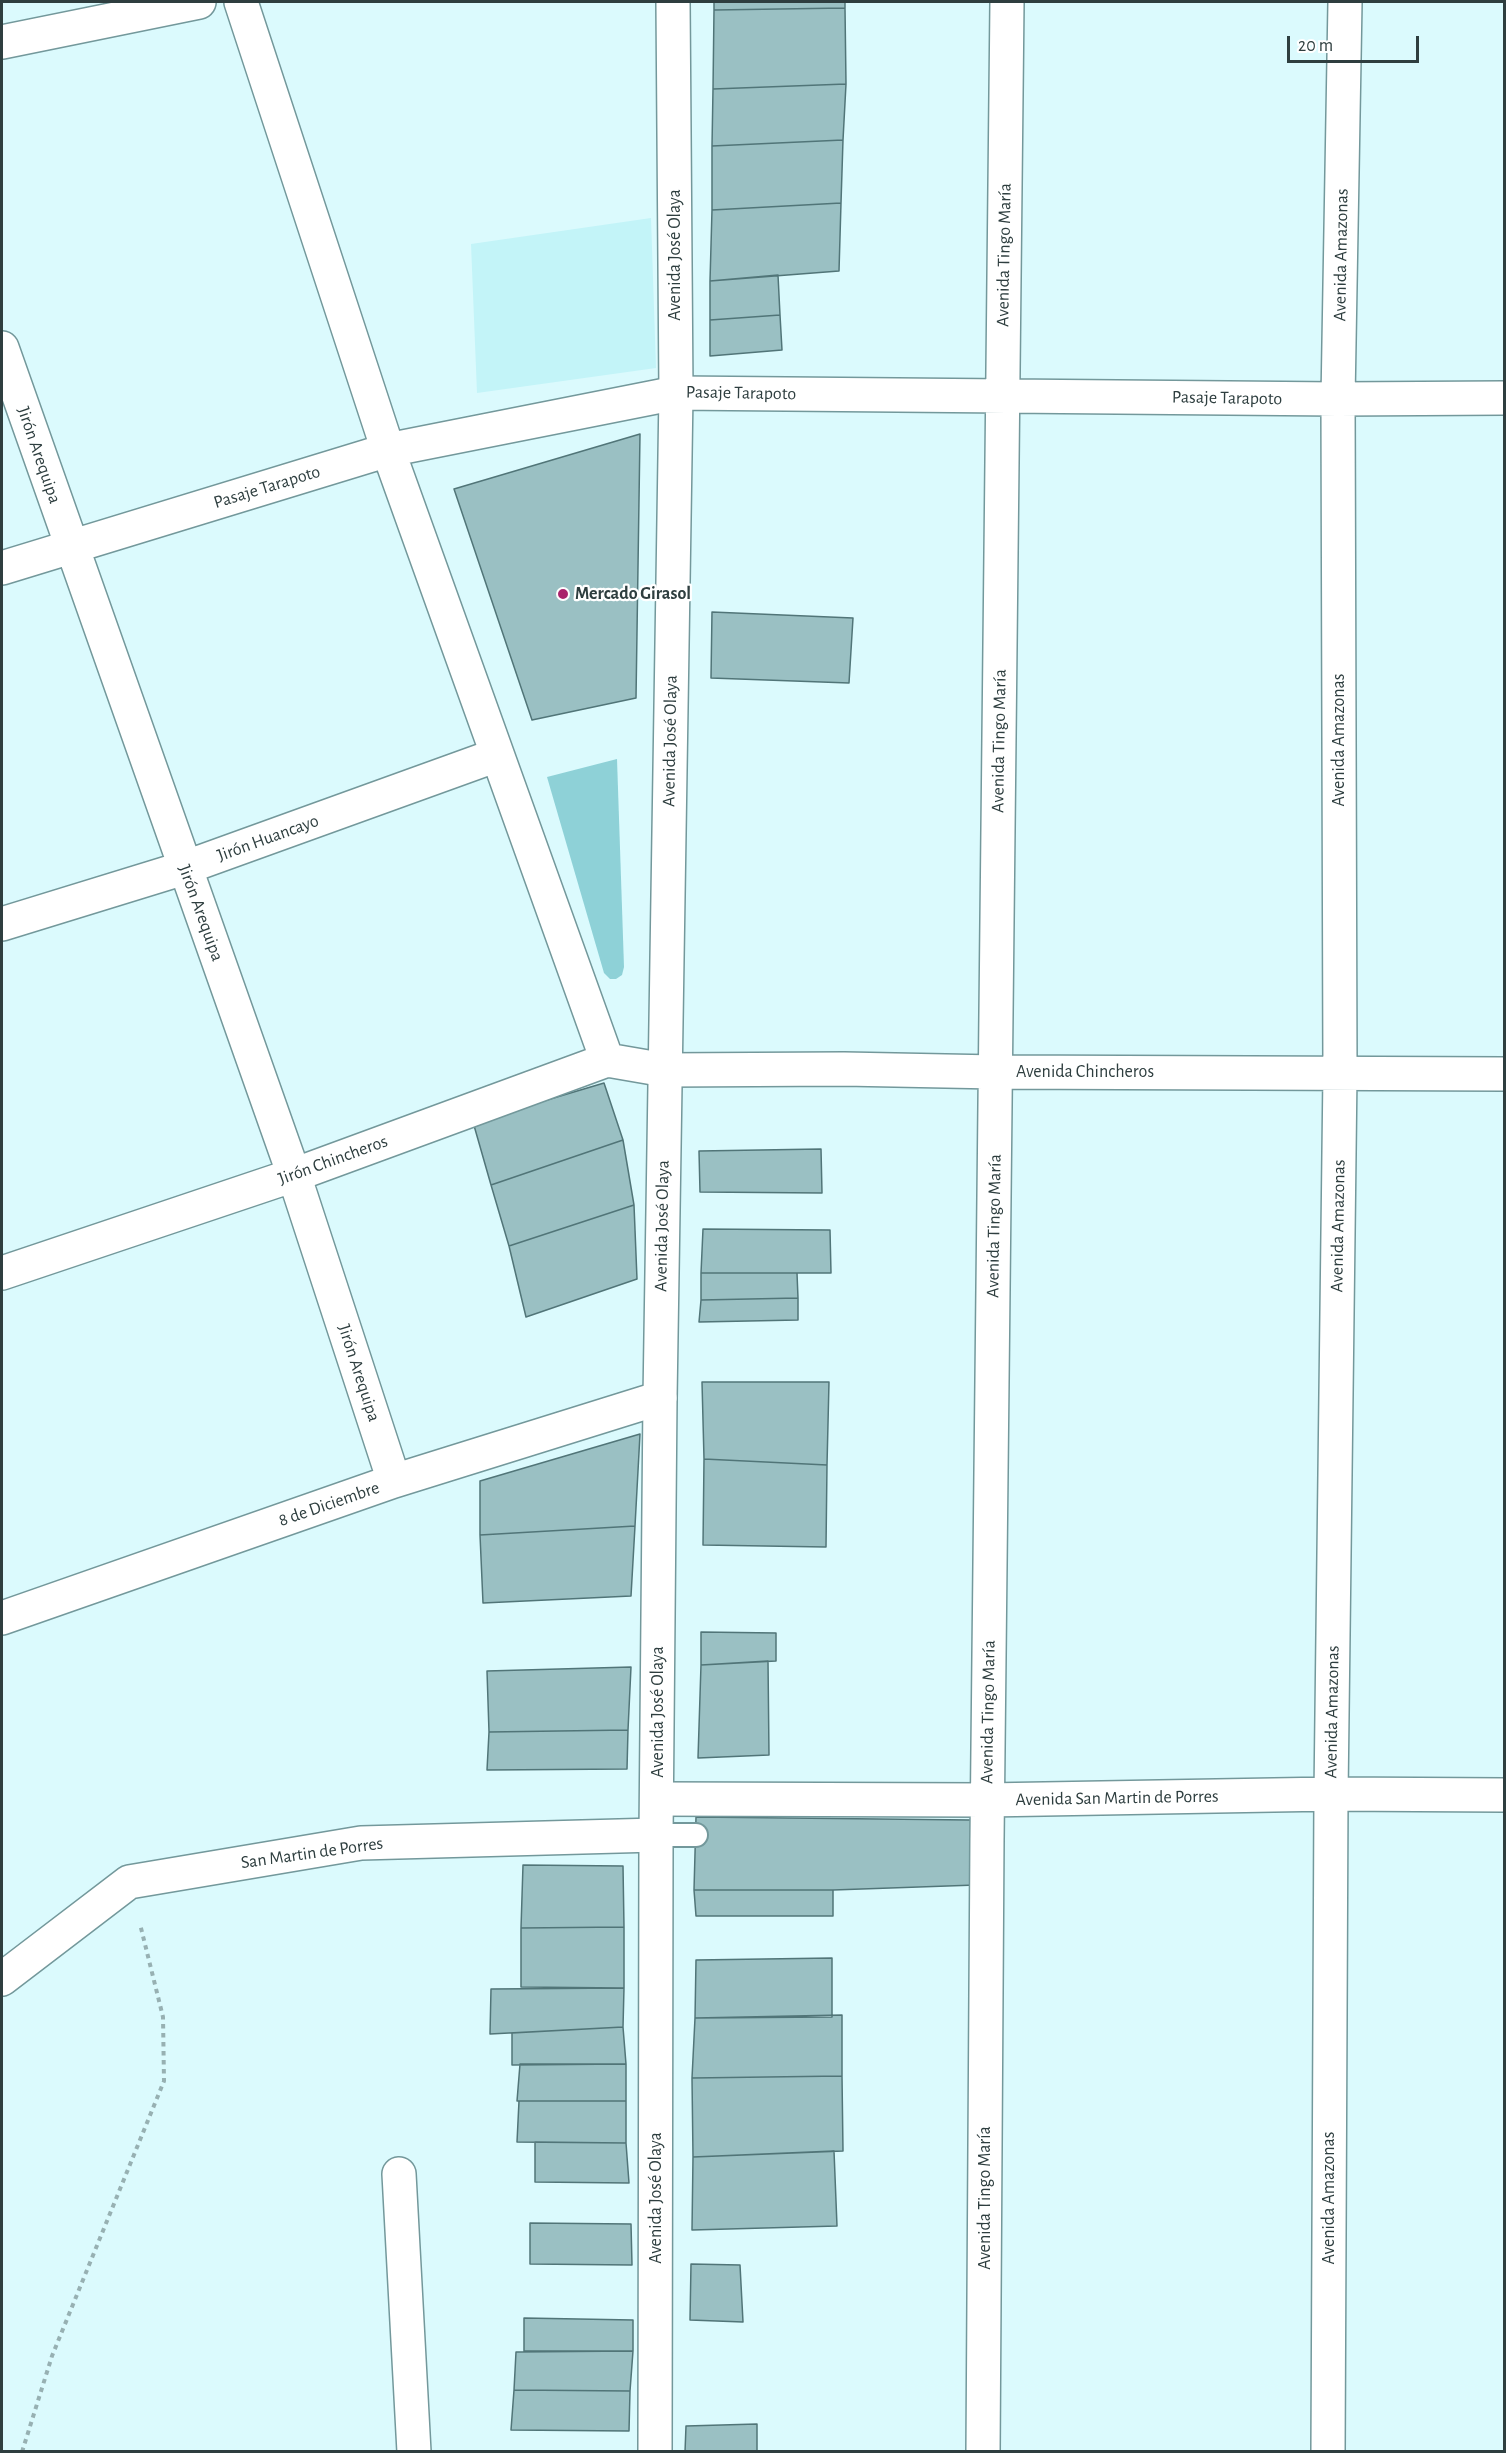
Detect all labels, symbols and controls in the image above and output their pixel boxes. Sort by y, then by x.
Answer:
scale bar [1290,24,1422,62]
text: 20 m [1298,37,1333,55]
street label: Avenida Tingo María [992,183,1016,327]
street label: Avenida Amazonas [1329,188,1353,322]
street label: Avenida José Olaya [664,189,686,321]
street label: Pasaje Tarapoto [686,381,796,405]
street label: Pasaje Tarapoto [1172,386,1282,410]
street label: Jirón Arequipa [12,404,66,506]
street label: Pasaje Tarapoto [211,461,323,513]
place label: Mercado Girasol [575,583,691,605]
marker: Mercado Girasol [556,587,570,601]
street label: Avenida Tingo María [987,669,1011,813]
street label: Avenida Amazonas [1328,673,1350,807]
street label: Avenida José Olaya [658,675,682,807]
street label: Jirón Huancayo [214,810,322,866]
street label: Jirón Arequipa [174,862,228,964]
street label: Avenida Chincheros [1016,1061,1154,1083]
street label: Jirón Chincheros [275,1130,391,1190]
street label: Avenida Tingo María [982,1154,1006,1298]
street label: Avenida Amazonas [1326,1159,1350,1293]
street label: Avenida José Olaya [650,1160,674,1292]
street label: Jirón Arequipa [333,1322,385,1424]
street label: 8 de Diciembre [276,1477,382,1531]
street label: Avenida Tingo María [976,1640,1000,1784]
street label: Avenida Amazonas [1320,1645,1344,1779]
street label: Avenida José Olaya [647,1646,669,1778]
street label: Avenida San Martin de Porres [1015,1785,1219,1811]
street label: San Martin de Porres [240,1832,384,1874]
street label: Avenida Tingo María [974,2126,996,2270]
street label: Avenida Amazonas [1318,2131,1340,2265]
street label: Avenida José Olaya [645,2132,667,2264]

